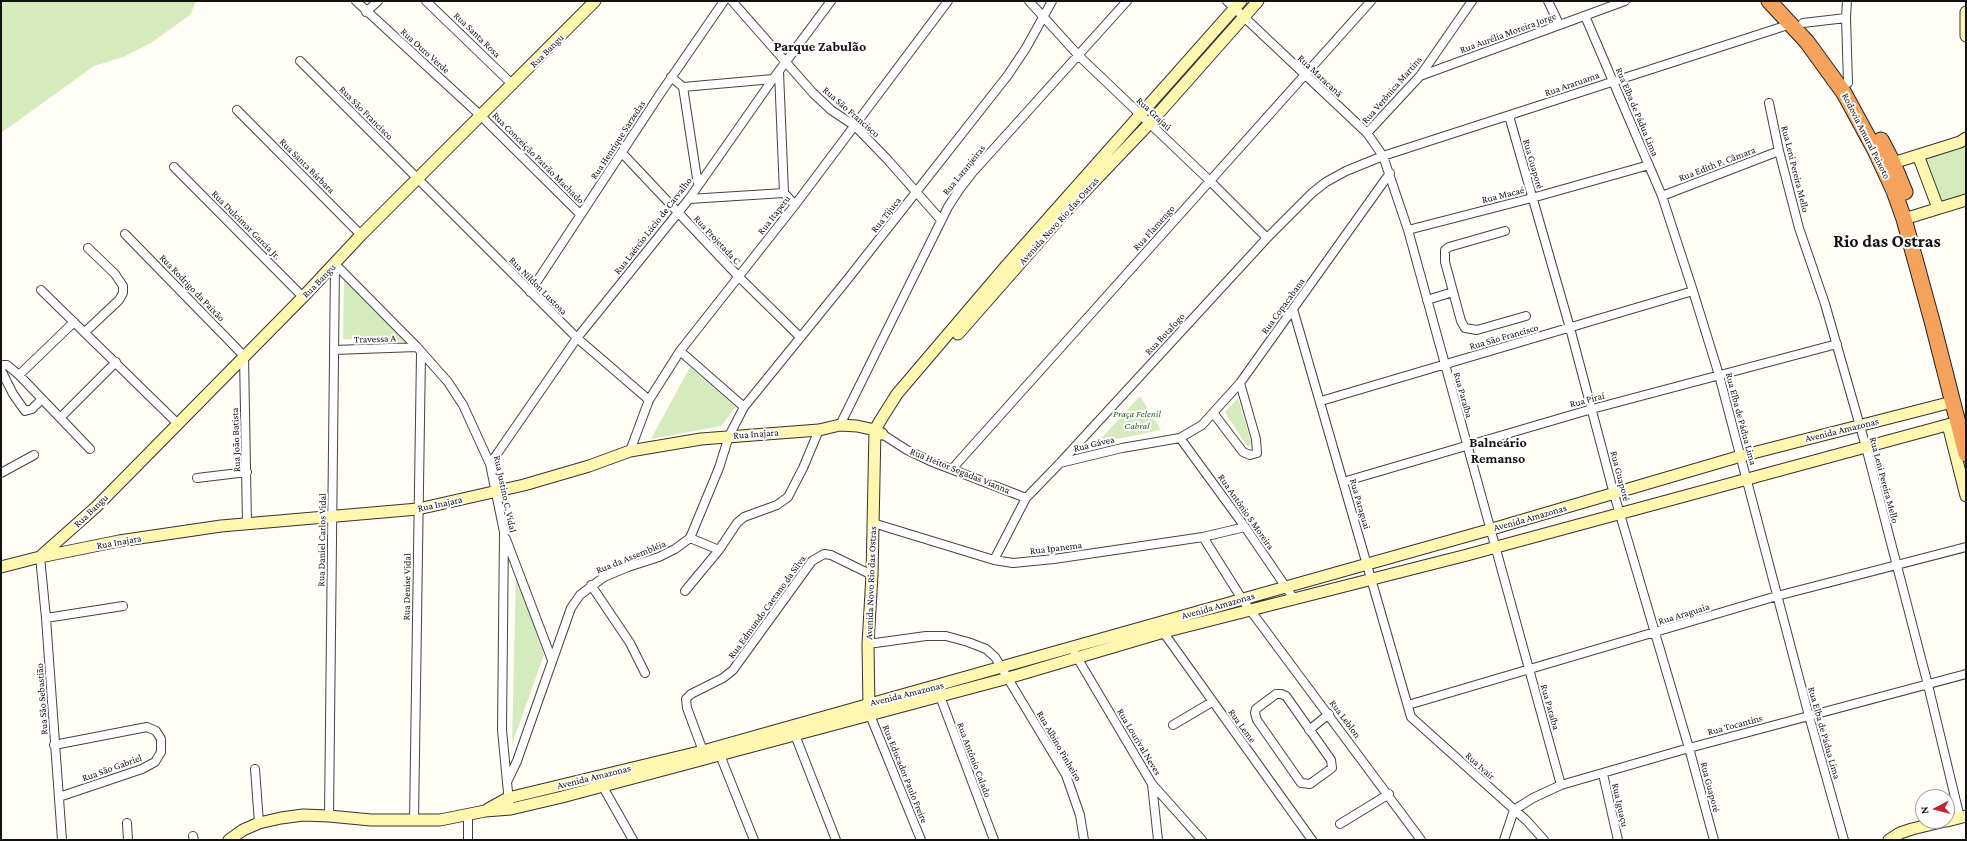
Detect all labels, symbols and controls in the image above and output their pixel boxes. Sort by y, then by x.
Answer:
street label: Rua Santa Rosa [451,10,503,60]
street label: Rua Aurélia Moreira Jorge [1458,10,1558,56]
street label: Rua Ouro Verde [398,26,452,76]
street label: Rua Bangu [528,32,566,70]
district label: Parque Zabulão [774,39,866,55]
street label: Rua Maracanã [1295,52,1345,100]
street label: Rua Verônica Martins [1359,54,1425,126]
street label: Rua Elba de Pádua Lima [1613,66,1661,158]
street label: Rua Araruama [1543,69,1601,99]
street label: Rua São Francisco [337,84,395,142]
street label: Rua São Francisco [820,84,882,140]
street label: Rodovia Amaral Peixoto [1839,91,1893,181]
street label: Rua Grajaú [1134,95,1174,133]
street label: Rua Henrique Sarzedas [588,98,648,182]
street label: Rua Conceição Patrão Machado [490,110,586,206]
street label: Rua Leni Pereira Mello [1778,124,1812,214]
street label: Rua Santa Bárbara [277,136,337,196]
street label: Rua Guaporé [1520,138,1546,190]
street label: Rua Laranjeiras [940,142,988,198]
street label: Rua Edith P. Câmara [1677,144,1757,184]
street label: Rua Laércio Lúcio de Carvalho [611,175,695,277]
street label: Avenida Novo Rio das Ostras [1017,175,1101,267]
street label: Rua Macaé [1481,184,1525,206]
street label: Rua Dulcimar Garcia Jr. [209,188,283,262]
street label: Rua Itaperu [755,193,793,237]
street label: Rua Tijuca [868,195,904,235]
street label: Rua Flamengo [1130,203,1178,253]
street label: Rua Projetada C [691,213,743,267]
district label: Rio das Ostras [1833,230,1941,252]
street label: Rua Rodrigo da Paixão [157,252,227,324]
street label: Rua Nildon Lustosa [506,254,570,318]
street label: Rua Bangu [300,261,338,301]
street label: Rua Copacabana [1259,276,1307,336]
street label: Rua Botafogo [1142,310,1188,358]
street label: Rua São Francisco [1468,321,1540,353]
street label: Travessa A [354,332,396,346]
street label: Rua Paraíba [1451,371,1475,419]
street label: Rua Elba de Pádua Lima [1723,371,1759,467]
street label: Rua Piraí [1568,390,1606,410]
street label: Rua João Batista [229,408,243,472]
park label: Praça Felenil Cabral [1113,408,1161,432]
street label: Avenida Amazonas [1804,415,1880,445]
street label: Rua Inajara [733,426,779,442]
street label: Rua Gávea [1072,433,1116,455]
district label: Balneário Remanso [1469,435,1527,468]
street label: Rua Leni Pereira Mello [1867,436,1901,524]
street label: Rua Heitor Segadas Vianna [908,445,1012,497]
street label: Rua Guaporé [1608,450,1632,502]
street label: Rua Justino C. Vidal [491,454,519,534]
street label: Rua Antônio S Moreira [1215,472,1277,552]
street label: Rua Paraguai [1347,477,1373,531]
street label: Rua Bangu [71,492,111,530]
street label: Rua Daniel Carlos Vidal [315,493,329,587]
street label: Rua Inajara [417,493,463,515]
street label: Avenida Amazonas [1492,502,1568,534]
street label: Avenida Novo Rio das Ostras [863,526,879,640]
street label: Rua Inajara [96,532,142,552]
street label: Rua da Assembléia [594,538,668,576]
street label: Rua Ipanema [1029,539,1083,557]
street label: Rua Denise Vidal [400,553,414,621]
street label: Rua Edmundo Caetano da Silva [726,553,808,661]
street label: Avenida Amazonas [1180,590,1256,622]
street label: Rua Araguaia [1657,601,1711,627]
street label: Rua São Sebastião [34,663,50,735]
street label: Avenida Amazonas [869,679,945,709]
street label: Rua Paraíba [1538,683,1562,731]
street label: Rua Elba de Pádua Lima [1805,686,1843,780]
street label: Rua Leblon [1327,698,1363,740]
street label: Rua Lourival Neves [1114,706,1164,778]
street label: Rua Leme [1226,707,1258,745]
street label: Rua Albino Pinheiro [1034,709,1084,783]
street label: Rua Tocantins [1706,712,1764,738]
street label: Rua Antônio Calado [954,721,994,799]
street label: Rua Educador Paulo Freire [880,723,930,825]
street label: Rua Ivair [1463,750,1497,782]
street label: Rua São Gabriel [81,752,143,784]
street label: Rua Guaporé [1698,761,1722,813]
street label: Avenida Amazonas [556,762,632,792]
street label: Rua Iguaçu [1609,782,1631,828]
north arrow [1915,789,1955,829]
text: N [1918,806,1930,815]

